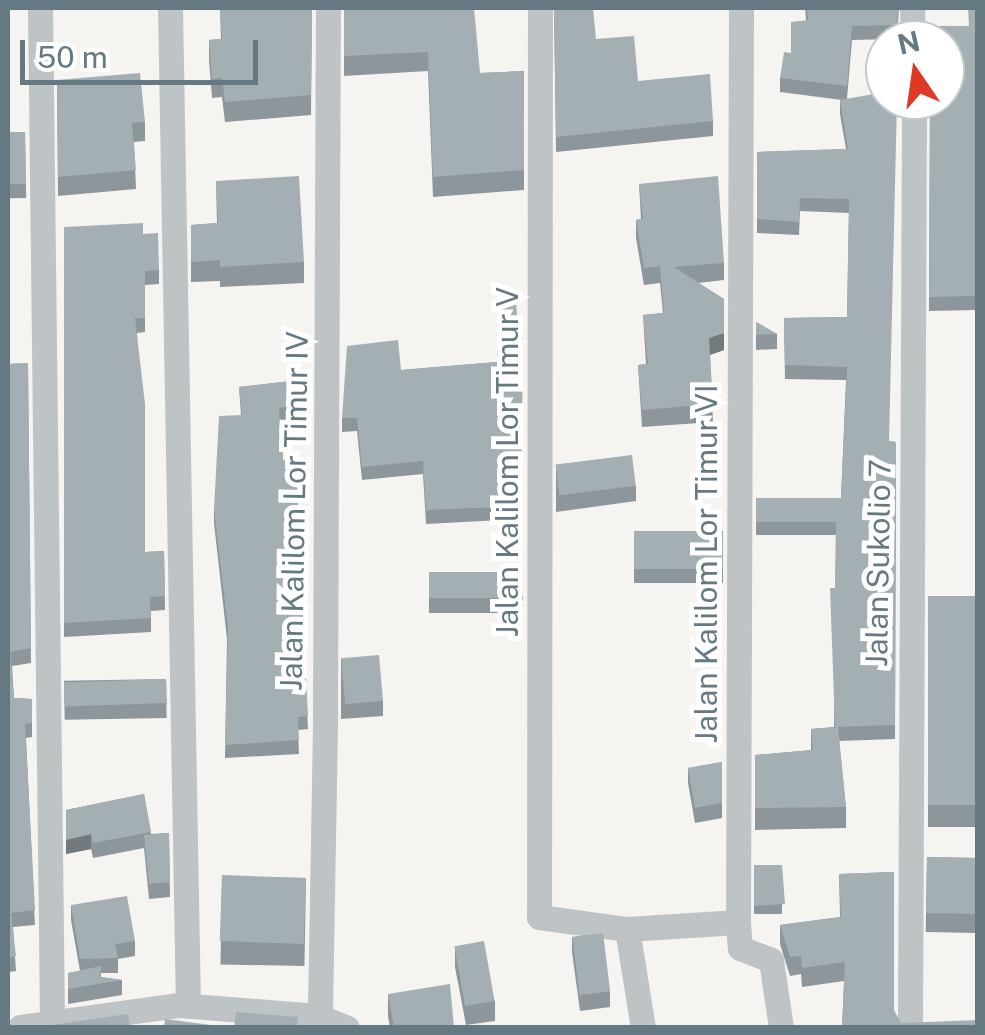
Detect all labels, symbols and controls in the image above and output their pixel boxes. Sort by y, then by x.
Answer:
scale bar [25,20,262,82]
north arrow [865,20,965,120]
text: N [894,24,923,61]
text: 50 m [37,39,108,75]
street label: Jalan Kalilom Lor Timur V [489,286,525,638]
street label: Jalan Kalilom Lor Timur IV [273,331,315,691]
street label: Jalan Kalilom Lor Timur VI [688,384,724,744]
street label: Jalan Sukolio 7 [858,459,898,667]

